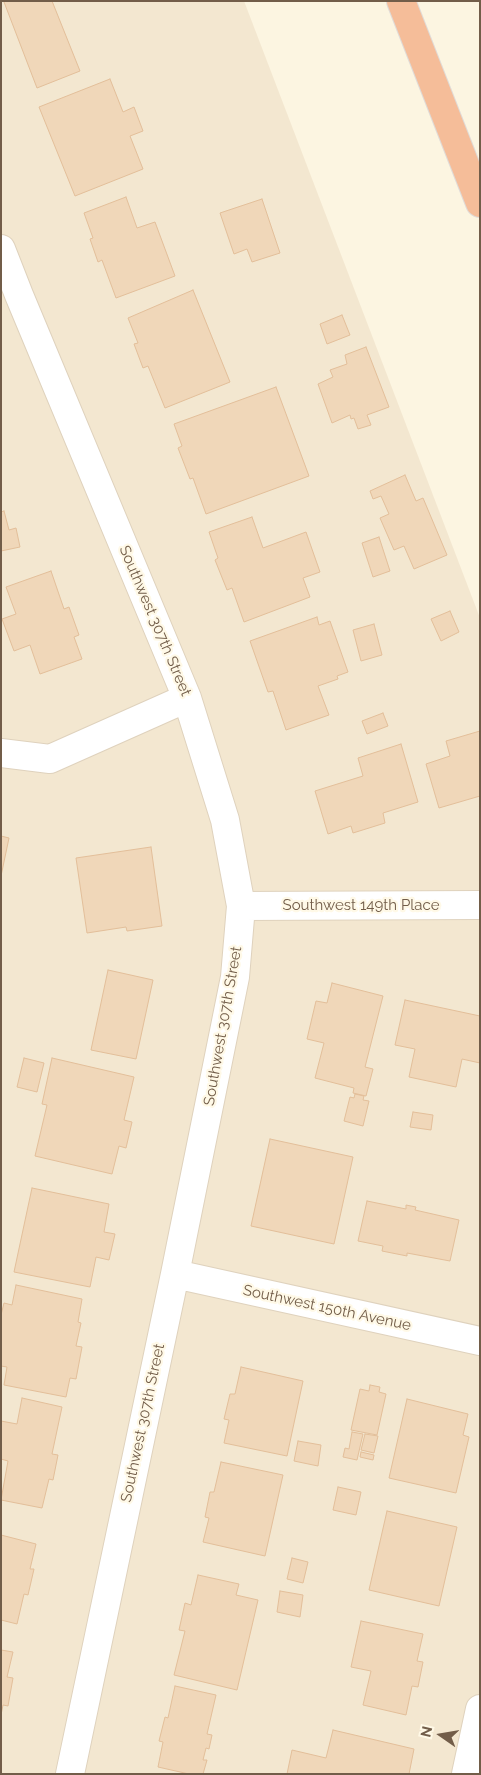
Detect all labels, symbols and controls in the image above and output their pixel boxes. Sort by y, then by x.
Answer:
street label: Southwest 307th Street [115,543,195,699]
street label: Southwest 149th Place [283,896,439,914]
street label: Southwest 307th Street [200,945,246,1107]
street label: Southwest 150th Avenue [241,1281,413,1335]
street label: Southwest 307th Street [117,1342,169,1504]
north arrow [416,1710,466,1760]
text: N [417,1725,435,1739]

